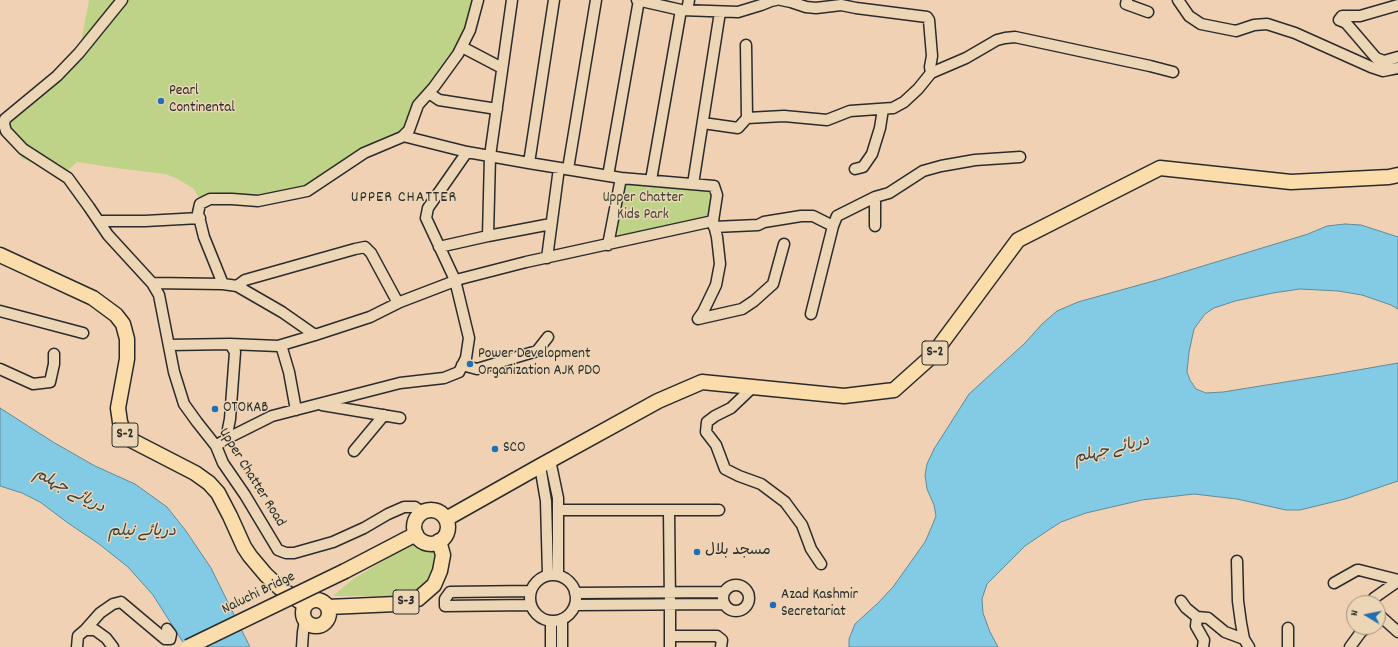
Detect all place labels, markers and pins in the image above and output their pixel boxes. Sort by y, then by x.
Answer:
place label: Pearl Continental [169,83,235,118]
marker: Pearl Continental [156,96,166,106]
place label: Power Development Organization AJK PDO [478,346,601,381]
marker: Power Development Organization AJK PDO [465,359,475,369]
place label: OTOKAB [223,400,268,418]
marker: OTOKAB [210,404,220,414]
place label: SCO [503,440,526,458]
marker: SCO [490,444,500,454]
place label: مسجد بلال [705,543,771,561]
marker: مسجد بلال [692,547,702,557]
place label: Azad Kashmir Secretariat [781,587,858,622]
marker: Azad Kashmir Secretariat [768,600,778,610]

